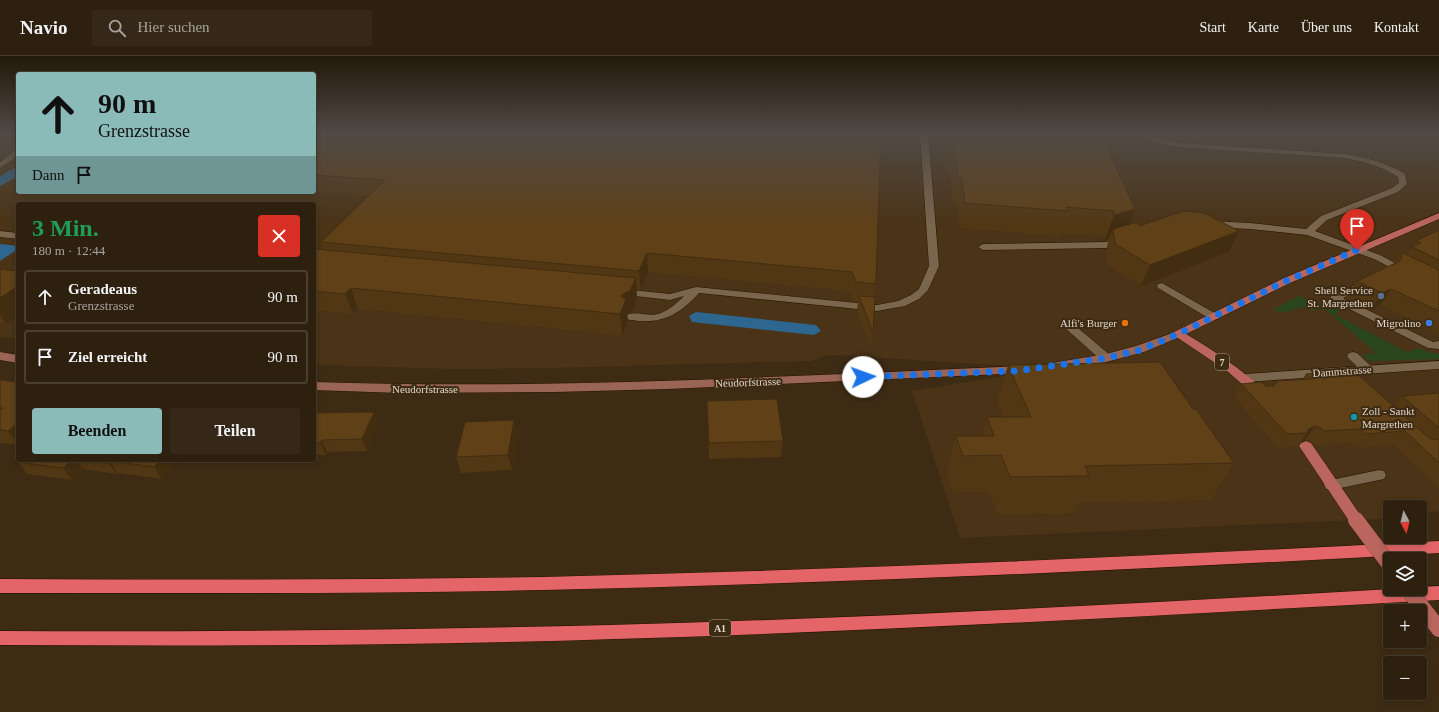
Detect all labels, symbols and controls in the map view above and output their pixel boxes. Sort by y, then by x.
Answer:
search box [92,10,372,46]
text: Navio [20,17,68,38]
icon: search [106,17,128,39]
text: Hier suchen [138,19,210,35]
text: Start [1199,20,1226,35]
text: Karte [1248,20,1279,35]
text: Über uns [1301,20,1352,35]
text: Kontakt [1374,20,1419,35]
icon: ahead [32,88,84,140]
text: 90 m [98,88,156,119]
text: Grenzstrasse [98,121,190,141]
icon: arrive [73,164,95,186]
text: Dann [32,167,65,183]
pin [1340,209,1374,250]
text: 3 Min. [32,215,99,241]
button: close [258,215,300,257]
icon: arrive [1346,215,1368,237]
text: 180 m · 12:44 [32,243,105,258]
text: Geradeaus [68,281,137,297]
place label: Shell Service St. Margrethen [1307,284,1373,309]
icon: ahead [34,286,56,308]
text: 90 m [268,289,298,305]
marker: Shell Service St. Margrethen [1376,291,1386,301]
text: Grenzstrasse [68,298,134,313]
place label: Alfi's Burger [1060,317,1117,329]
place label: Migrolino [1376,317,1421,329]
marker: Alfi's Burger [1120,318,1130,328]
marker: Migrolino [1424,318,1434,328]
icon: arrive [34,346,56,368]
text: Ziel erreicht [68,349,147,365]
text: 90 m [268,349,298,365]
road number: 7 [1215,354,1229,370]
position arrow [842,356,884,398]
street label: Dammstrasse [1312,363,1372,379]
street label: Neudorfstrasse [715,375,781,389]
street label: Neudorfstrasse [392,383,458,395]
place label: Zoll - Sankt Margrethen [1362,405,1415,430]
button: Beenden [32,408,162,454]
button: Teilen [170,408,300,454]
marker: Zoll - Sankt Margrethen [1349,412,1359,422]
north arrow [1383,500,1427,544]
map controls [1383,500,1427,700]
button: layers [1383,552,1427,596]
button: + [1383,604,1427,648]
road number: A1 [709,620,731,636]
button: − [1383,656,1427,700]

